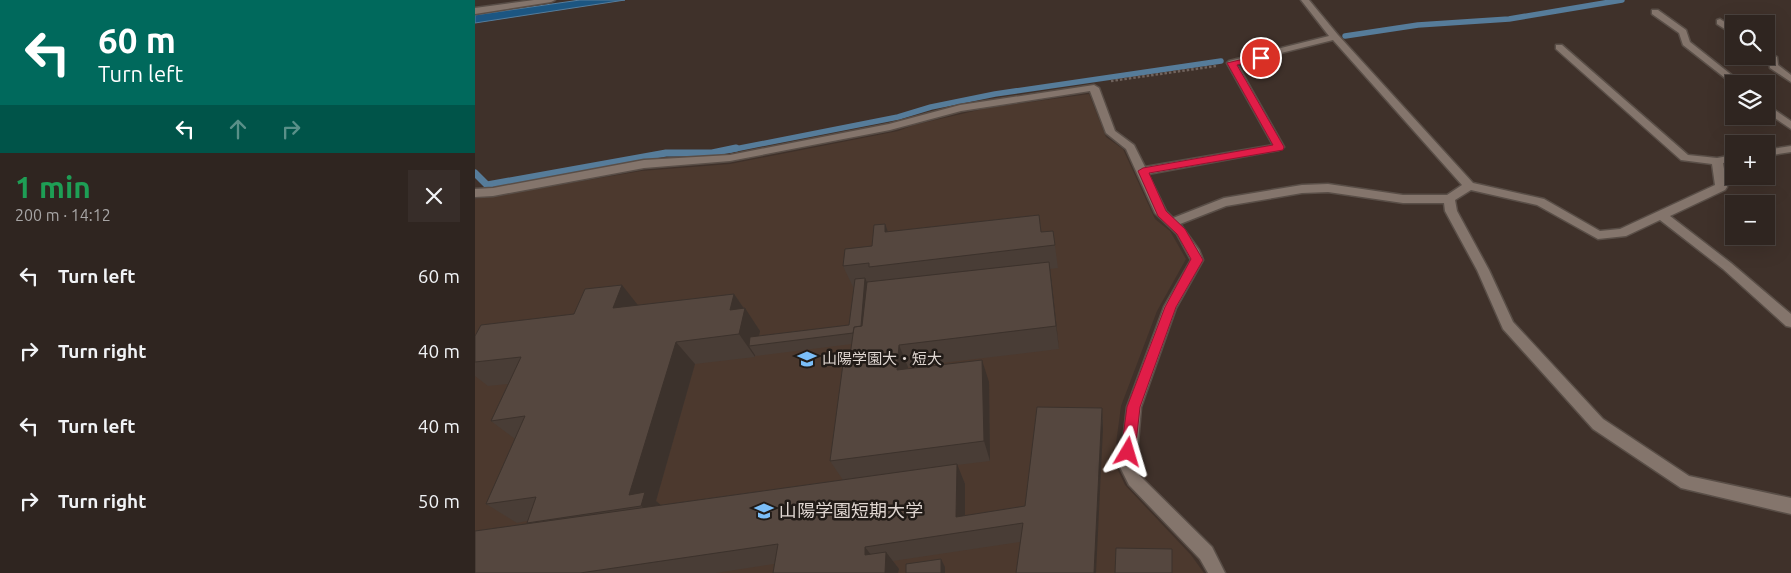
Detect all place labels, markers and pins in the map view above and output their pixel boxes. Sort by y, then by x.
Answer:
pin [1240,37,1282,79]
school or university icon: 山陽学園大・短大 [796,348,818,370]
place label: 山陽学園大・短大 [822,350,942,367]
school or university icon: 山陽学園短期大学 [753,500,775,522]
place label: 山陽学園短期大学 [779,500,923,520]

